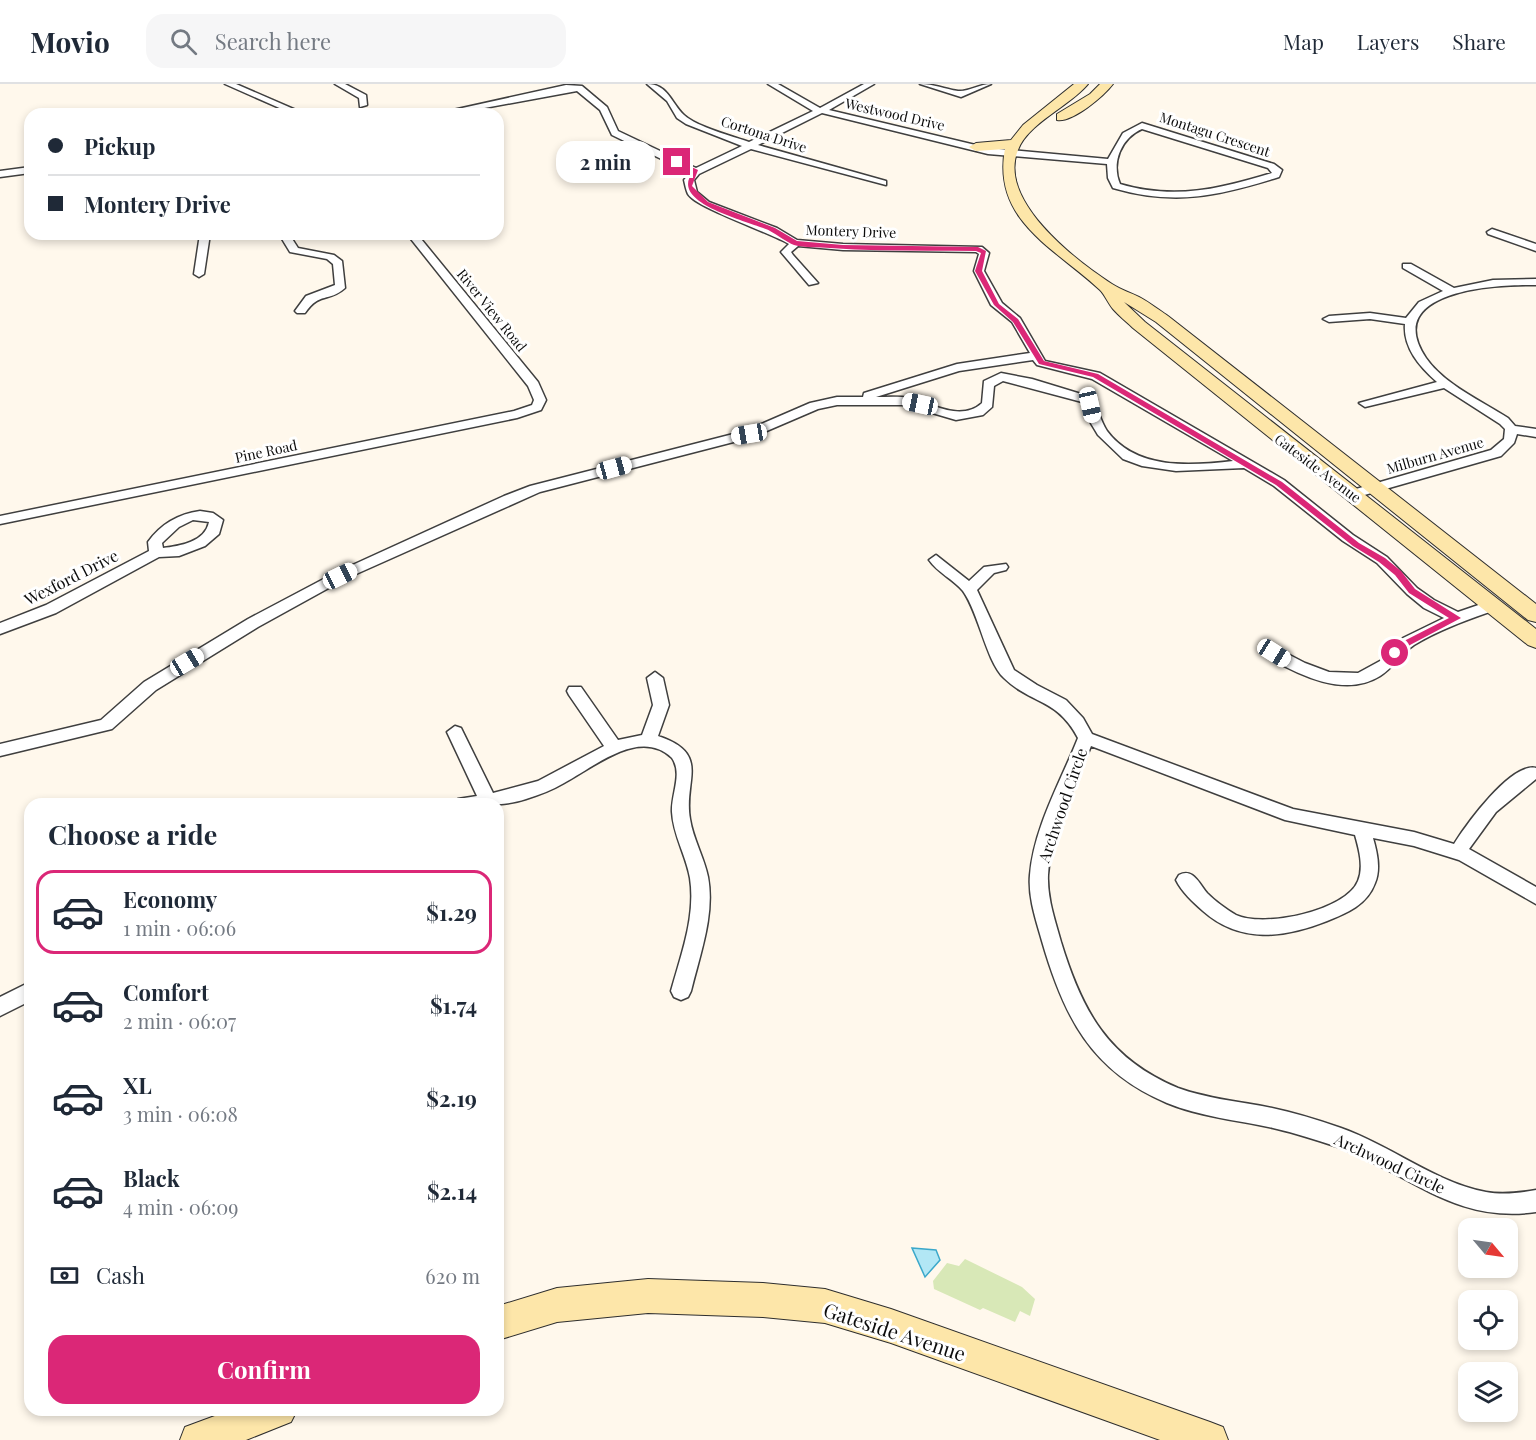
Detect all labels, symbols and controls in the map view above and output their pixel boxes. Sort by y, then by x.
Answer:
search box [146,14,566,68]
text: Movio [30,23,110,60]
icon: search [167,25,200,58]
text: Search here [215,26,331,56]
text: Map [1283,27,1324,55]
text: Layers [1357,27,1419,55]
text: Share [1452,27,1506,55]
street label: Westwood Drive [842,93,947,135]
street label: Montagu Crescent [1157,107,1274,161]
street label: Cortona Drive [719,111,809,157]
text: Pickup [84,131,155,161]
callout: 2 min [557,141,656,183]
text: 2 min [580,148,631,175]
route end [663,148,690,175]
text: Montery Drive [84,189,231,219]
street label: Montery Drive [805,220,897,242]
street label: River View Road [453,265,531,355]
car [1077,385,1103,425]
car [901,391,939,417]
car [730,422,768,446]
street label: Gateside Avenue [1271,429,1365,507]
street label: Milburn Avenue [1384,432,1486,478]
street label: Pine Road [233,435,299,467]
car [594,455,634,481]
street label: Wexford Drive [20,544,121,610]
car [320,560,360,592]
car [1254,636,1294,670]
route start [1381,639,1408,666]
car [167,645,207,679]
street label: Archwood Circle [1032,745,1091,866]
text: Choose a ride [48,816,217,852]
text: Economy [123,884,217,914]
icon: car [51,885,105,939]
text: $1.29 [426,897,477,927]
text: 1 min · 06:06 [123,914,236,941]
text: Comfort [123,977,209,1007]
icon: car [51,978,105,1032]
text: $1.74 [430,990,477,1020]
text: 2 min · 06:07 [123,1007,236,1034]
text: XL [123,1070,152,1100]
icon: car [51,1071,105,1125]
text: $2.19 [426,1083,477,1113]
text: 3 min · 06:08 [123,1100,238,1127]
street label: Archwood Circle [1330,1128,1449,1198]
text: Black [123,1163,180,1193]
icon: car [51,1164,105,1218]
text: $2.14 [427,1176,477,1206]
text: 4 min · 06:09 [123,1193,239,1220]
north arrow [1458,1218,1518,1278]
map controls [1458,1218,1518,1422]
icon: cash [48,1259,81,1292]
text: Cash [96,1260,145,1290]
text: 620 m [425,1262,480,1289]
button: locate [1458,1290,1518,1350]
street label: Gateside Avenue [820,1295,970,1367]
button: Confirm [48,1335,480,1404]
button: layers [1458,1362,1518,1422]

